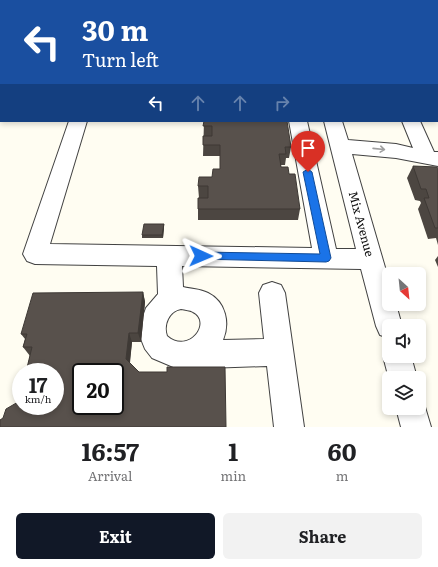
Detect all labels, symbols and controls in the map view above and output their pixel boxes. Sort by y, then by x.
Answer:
text: 30 m [82,8,148,50]
icon: left [16,16,68,68]
text: Turn left [82,46,159,73]
icon: left [145,92,167,114]
icon: ahead [187,92,209,114]
icon: ahead [229,92,251,114]
icon: right [271,92,293,114]
pin [291,131,325,172]
icon: arrive [297,137,319,159]
one-way arrow [372,146,385,153]
street label: Mix Avenue [345,189,379,259]
position arrow [180,235,222,277]
north arrow [382,267,426,311]
map controls [382,267,426,415]
button: sound [382,319,426,363]
speed limit sign: 20 [72,363,124,415]
text: 17 [29,369,47,399]
button: layers [382,371,426,415]
text: km/h [25,391,51,406]
text: 16:57 [82,433,139,468]
text: 1 [228,433,238,468]
text: 60 [328,433,356,468]
text: Arrival [88,466,132,485]
text: min [221,466,246,485]
text: m [336,466,348,485]
button: Exit [16,513,215,559]
button: Share [223,513,422,559]

